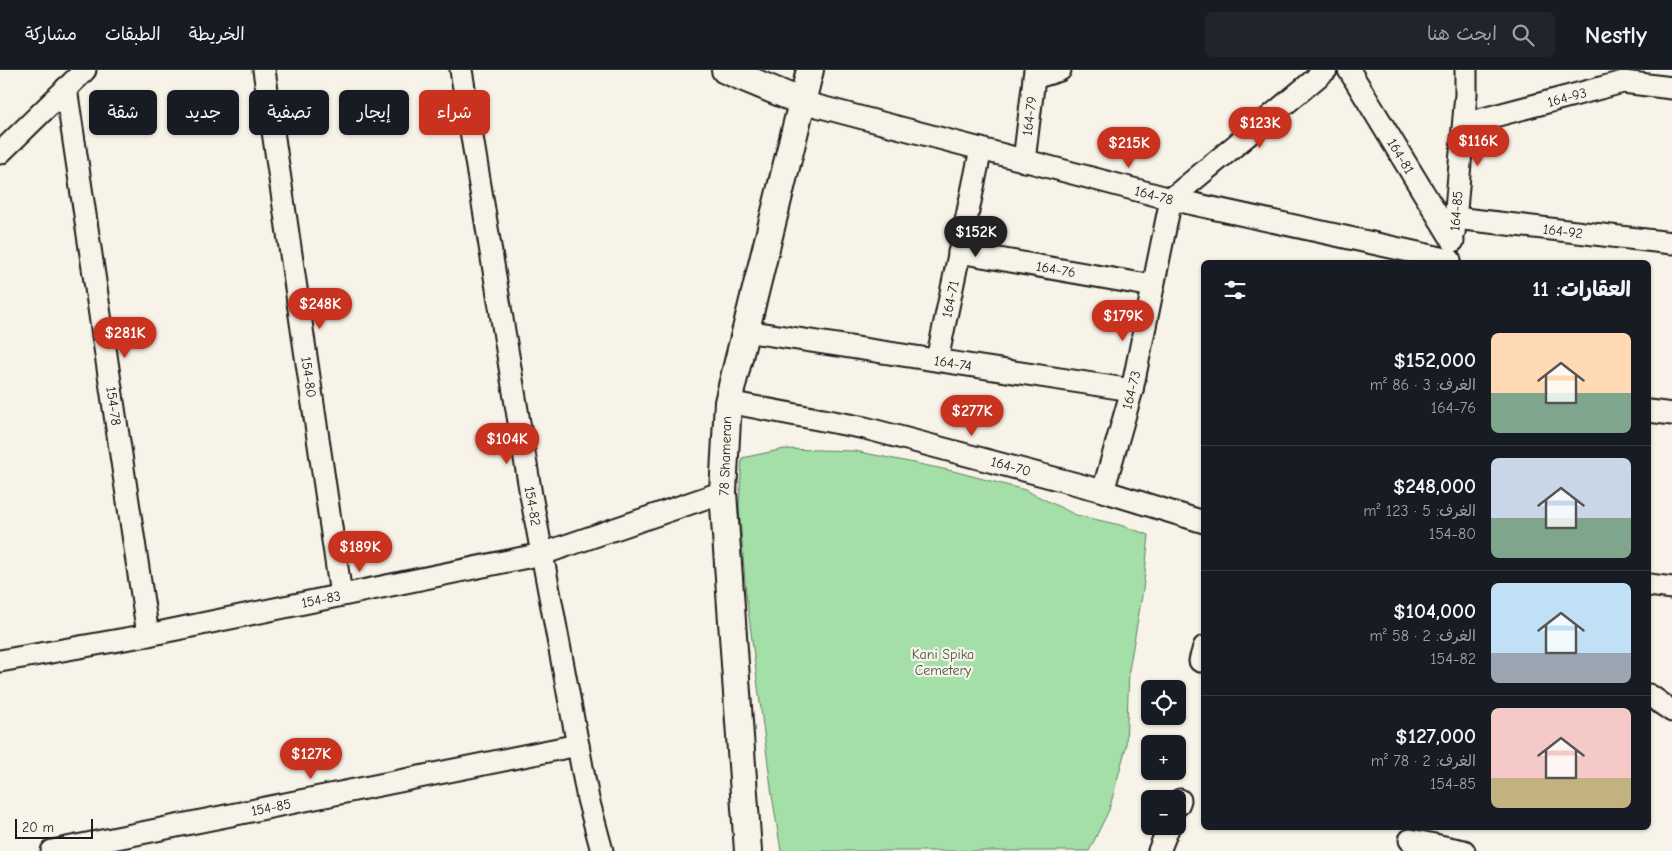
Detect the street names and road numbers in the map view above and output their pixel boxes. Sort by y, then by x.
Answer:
street label: 164-93 [1546,84,1589,111]
street label: 164-79 [1019,95,1040,137]
street label: 164-81 [1383,135,1418,177]
street label: 164-78 [1133,182,1175,209]
street label: 164-85 [1446,190,1467,232]
street label: 164-92 [1542,221,1584,242]
street label: 164-76 [1035,258,1077,281]
street label: 164-71 [938,279,963,319]
street label: 164-74 [933,352,973,375]
street label: 154-80 [297,355,320,399]
street label: 164-73 [1118,369,1144,411]
street label: 154-78 [102,385,125,427]
street label: 78 Shameran [716,416,735,496]
street label: 164-70 [989,453,1033,480]
street label: 154-82 [521,485,544,527]
street label: 154-83 [300,587,342,612]
street label: 154-85 [250,795,293,820]

